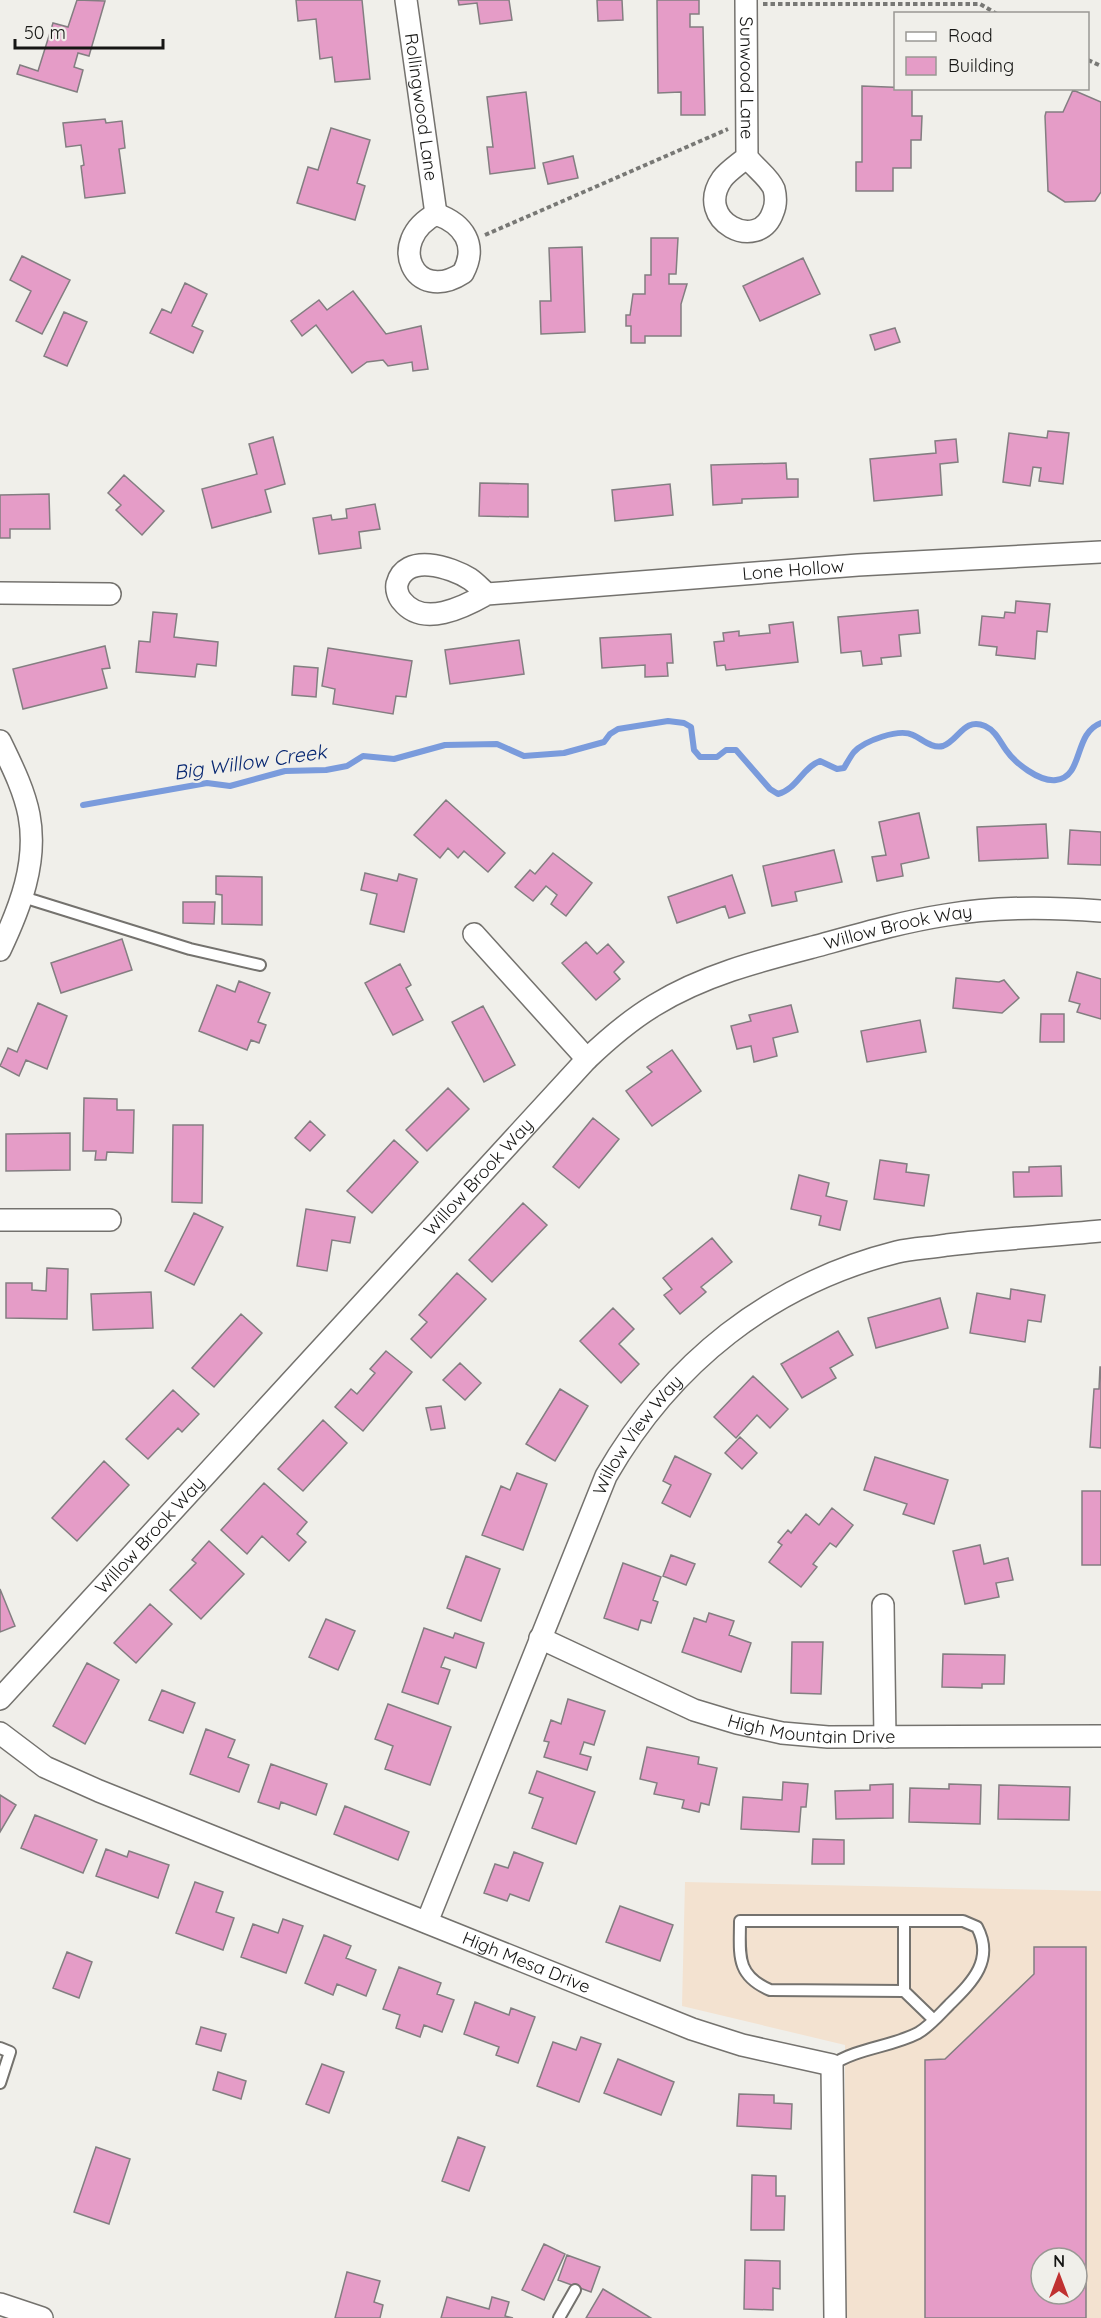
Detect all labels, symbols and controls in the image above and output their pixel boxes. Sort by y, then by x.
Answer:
scale bar [15,12,164,50]
legend [894,12,1089,90]
street label: Sunwood Lane [735,16,759,140]
text: 50 m [24,21,66,44]
text: Road [948,24,993,47]
street label: Rollingwood Lane [400,32,443,182]
text: Building [948,54,1014,77]
street label: Lone Hollow [741,554,845,585]
water label: Big Willow Creek [172,738,330,785]
street label: Willow Brook Way [821,899,974,954]
street label: Willow Brook Way [418,1113,538,1241]
street label: Willow View Way [588,1370,687,1498]
street label: Willow Brook Way [90,1471,209,1599]
street label: High Mountain Drive [725,1709,895,1748]
street label: High Mesa Drive [459,1926,594,1998]
north arrow [1029,2246,1089,2306]
text: N [1053,2251,1065,2271]

